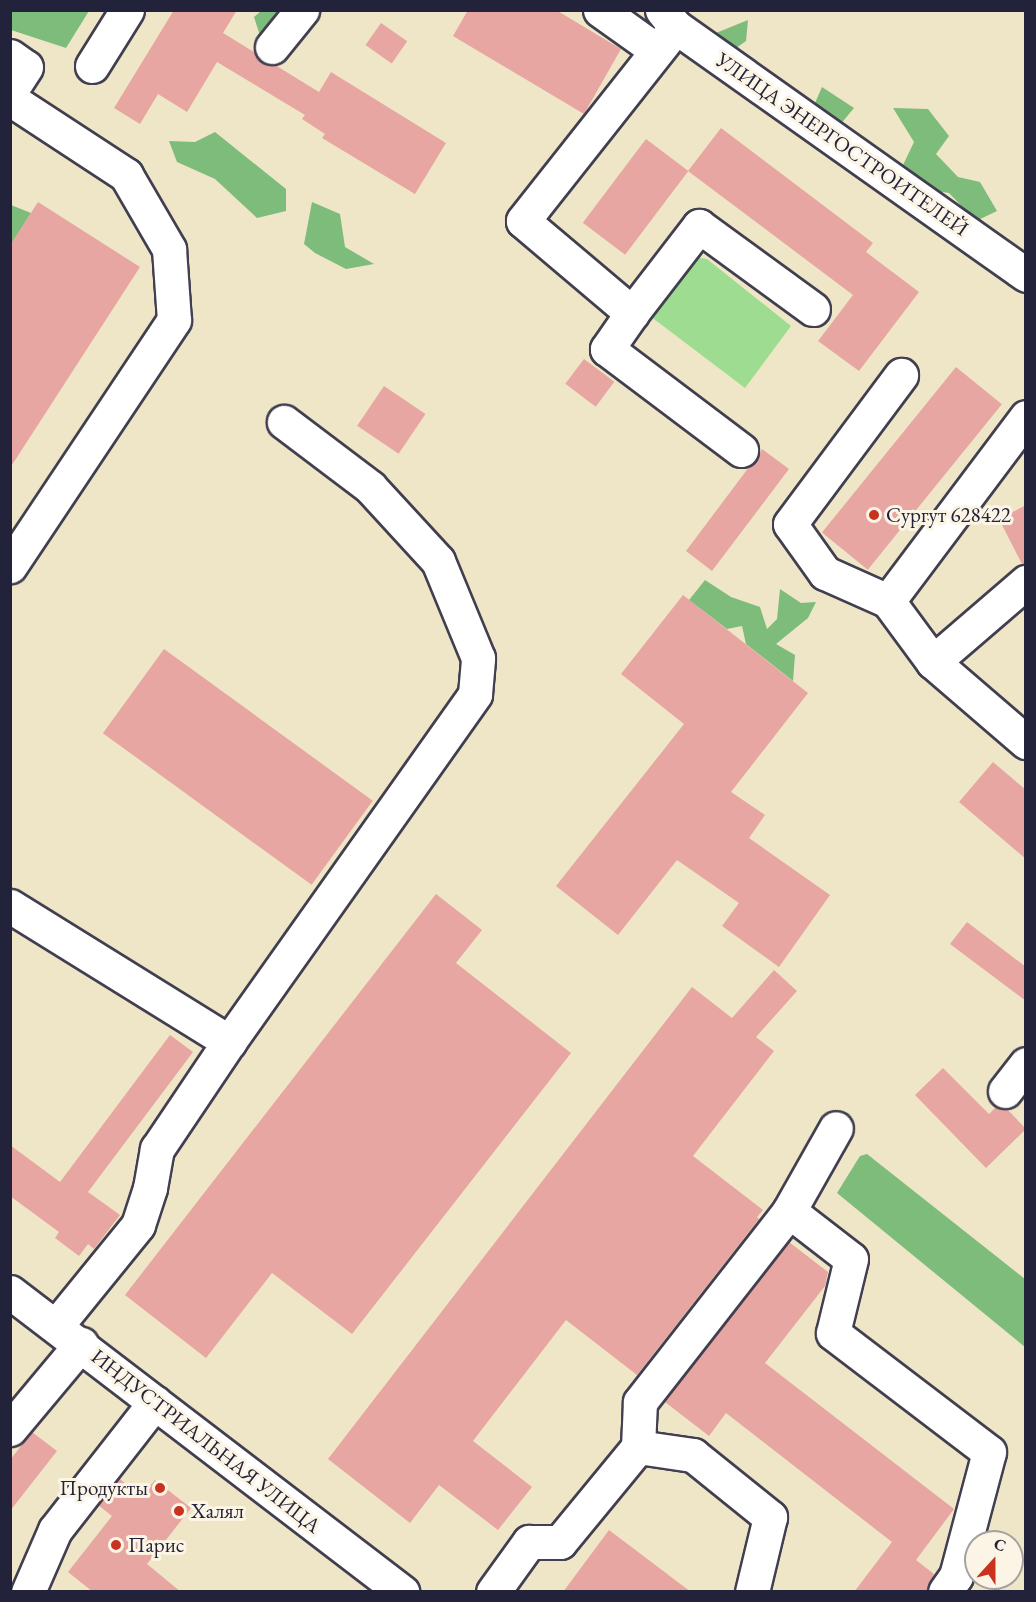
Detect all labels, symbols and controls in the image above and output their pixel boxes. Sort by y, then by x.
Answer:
street label: УЛИЦА ЭНЕРГОСТРОИТЕЛЕЙ [711,47,973,241]
place label: Сургут 628422 [886,502,1011,528]
marker: Сургут 628422 [867,508,881,522]
street label: ИНДУСТРИАЛЬНАЯ УЛИЦА [86,1344,326,1538]
place label: Продукты [60,1475,148,1501]
marker: Продукты [153,1481,167,1495]
place label: Халял [191,1498,244,1524]
marker: Халял [172,1504,186,1518]
north arrow [964,1530,1024,1590]
place label: Парис [128,1532,184,1558]
text: С [991,1533,1009,1556]
marker: Парис [109,1538,123,1552]

